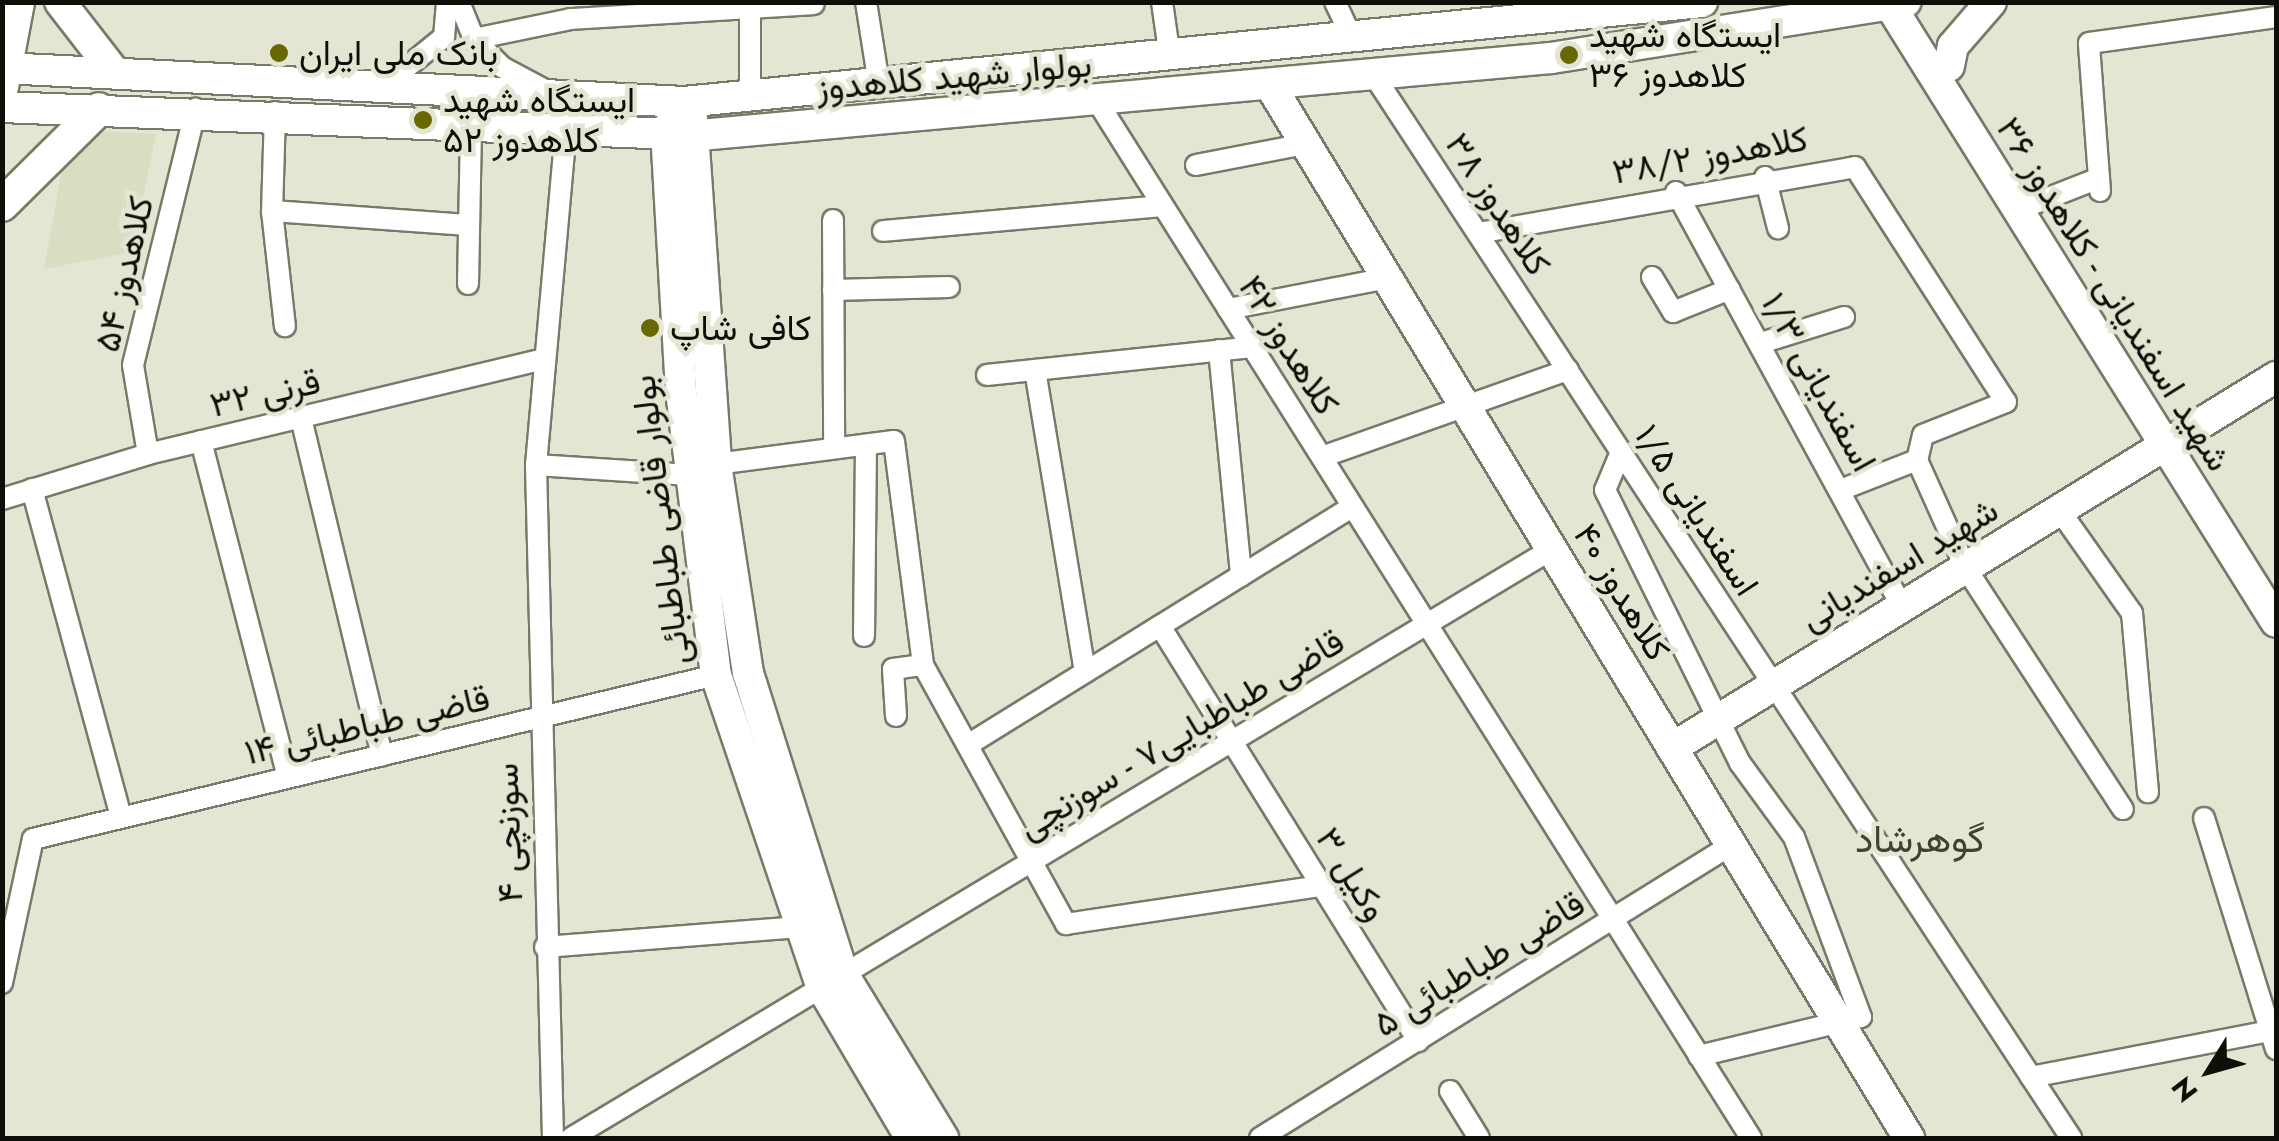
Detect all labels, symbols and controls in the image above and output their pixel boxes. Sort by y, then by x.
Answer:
place label: ایستگاه شهید کلاهدوز ۳۶ [1589,14,1781,96]
place label: بانک ملی ایران [299,32,498,74]
marker: بانک ملی ایران [268,42,290,64]
street label: بولوار شهید کلاهدوز [815,43,1093,109]
marker: ایستگاه شهید کلاهدوز ۳۶ [1558,44,1580,66]
place label: ایستگاه شهید کلاهدوز ۵۲ [443,79,635,161]
marker: ایستگاه شهید کلاهدوز ۵۲ [412,109,434,131]
street label: شهید اسفندیانی - کلاهدوز ۳۶ [1988,109,2240,479]
street label: کلاهدوز ۳۸/۲ [1609,117,1811,193]
street label: کلاهدوز ۳۸ [1436,125,1560,283]
street label: کلاهدوز ۵۴ [86,192,162,356]
street label: کلاهدوز ۴۲ [1230,268,1348,422]
street label: اسفندیانی ۱/۳ [1753,285,1885,479]
place label: کافی شاپ [670,307,811,349]
marker: کافی شاپ [639,317,661,339]
street label: قرنی ۳۲ [206,360,324,426]
street label: بولوار قاضی طباطبائی [621,373,699,667]
street label: اسفندیانی ۱/۵ [1626,417,1768,603]
street label: شهید اسفندیانی [1793,489,2005,639]
street label: کلاهدوز ۴۰ [1565,516,1679,668]
street label: قاضی طباطبایی۷ - سوزنچی [1011,620,1351,848]
street label: قاضی طباطبائی ۱۴ [241,676,493,774]
street label: سوزنچی ۴ [485,762,531,904]
district label: گوهرشاد [1855,816,1985,862]
street label: وکيل ۳ [1307,820,1397,928]
street label: قاضی طباطبائی ۵ [1366,882,1592,1046]
north arrow [2159,1021,2259,1121]
text: N [2162,1068,2208,1111]

